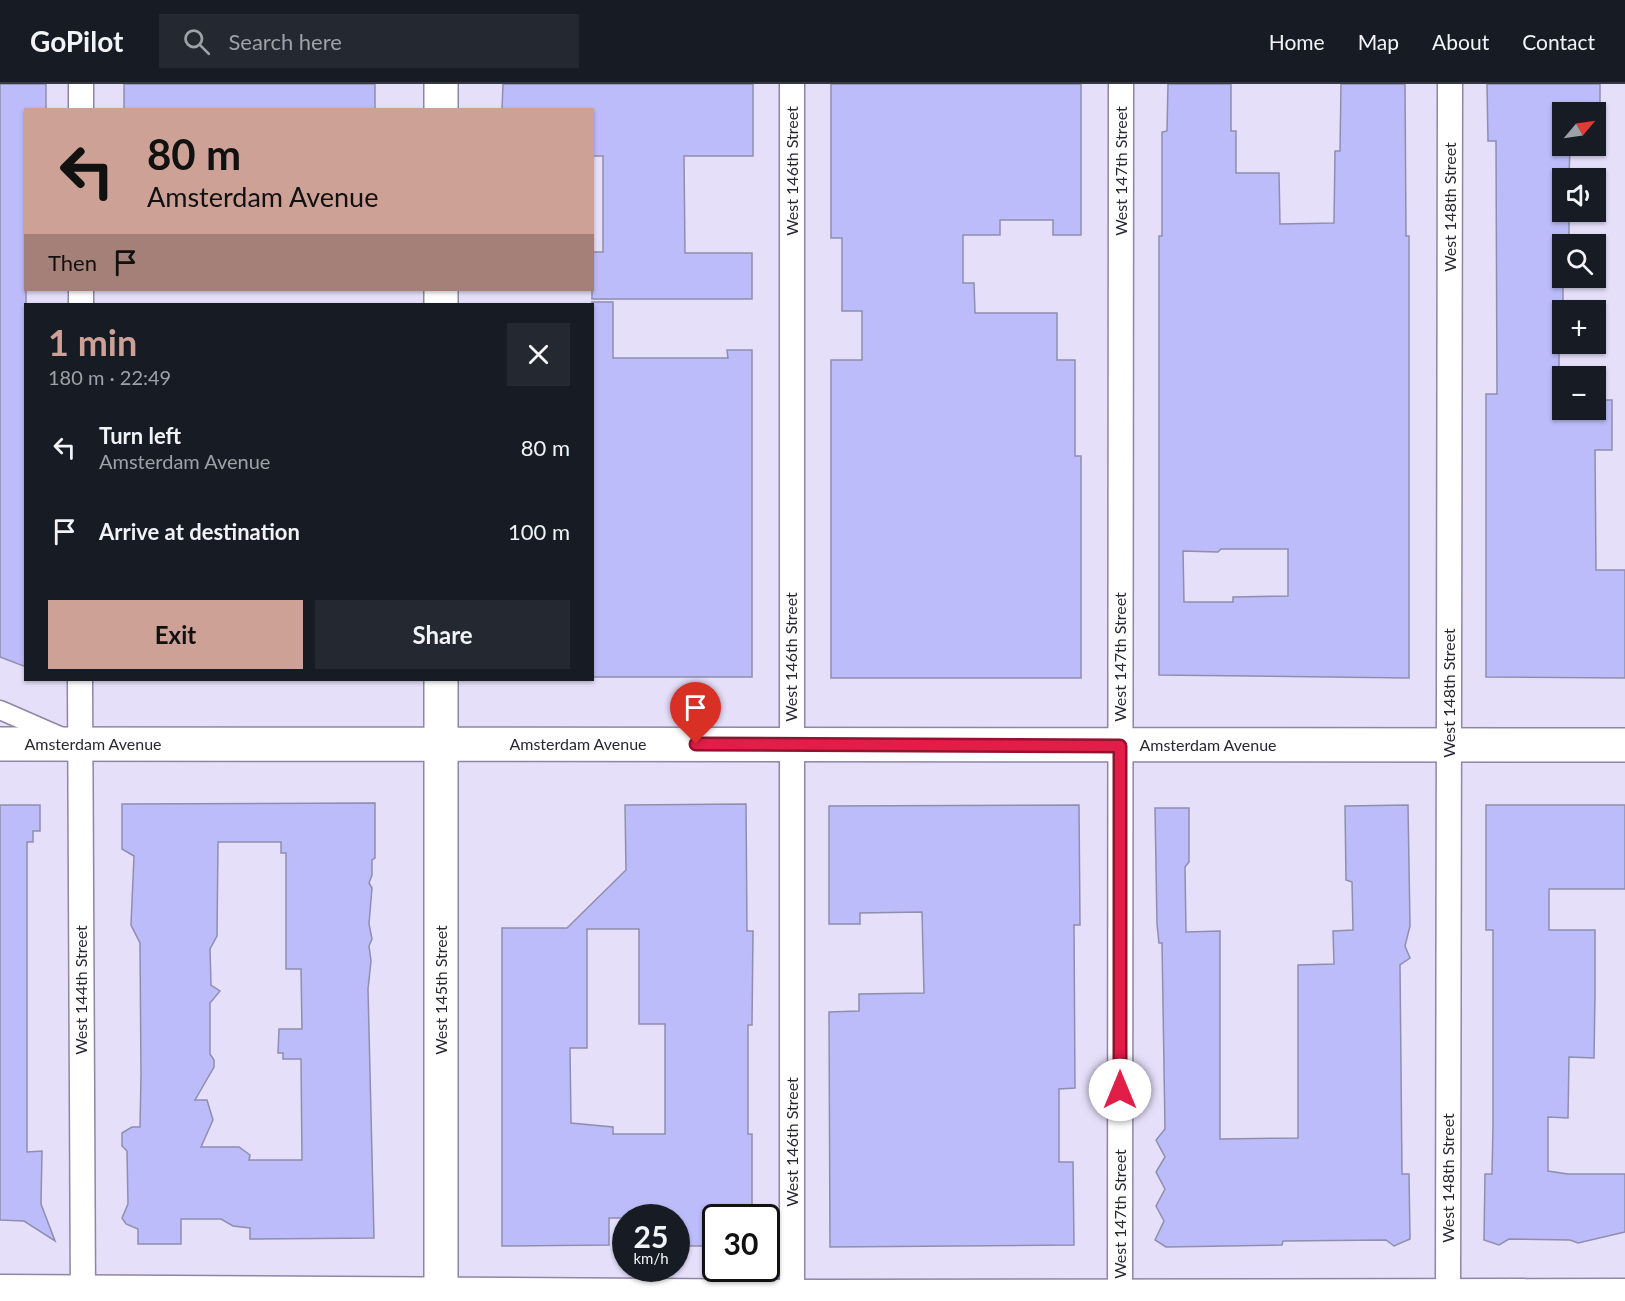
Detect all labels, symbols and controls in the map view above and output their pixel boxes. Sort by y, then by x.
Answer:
search box [159,14,579,68]
text: GoPilot [30,24,123,58]
icon: search [180,25,213,58]
text: Search here [228,28,342,55]
text: Home [1269,29,1325,54]
text: Map [1358,29,1399,54]
text: About [1432,29,1489,54]
text: Contact [1522,29,1595,54]
north arrow [1552,102,1606,156]
map controls [1552,102,1606,420]
street label: West 146th Street [782,106,801,236]
street label: West 147th Street [1111,106,1130,236]
text: 80 m [147,129,241,179]
icon: left [48,132,126,210]
street label: West 148th Street [1440,142,1459,272]
button: sound [1552,168,1606,222]
text: Amsterdam Avenue [147,180,378,213]
button: search [1552,234,1606,288]
icon: arrive [109,246,142,279]
text: Then [48,249,97,276]
button: + [1552,300,1606,354]
text: 1 min [48,320,137,364]
button: close [507,323,570,386]
text: 180 m · 22:49 [48,365,171,389]
button: − [1552,366,1606,420]
text: Turn left [99,422,181,449]
icon: left [48,431,81,464]
text: 80 m [521,434,570,461]
text: Amsterdam Avenue [99,449,270,473]
icon: arrive [48,515,81,548]
text: Arrive at destination [99,518,300,545]
text: 100 m [508,518,570,545]
street label: West 146th Street [781,592,800,722]
street label: West 147th Street [1110,592,1129,722]
button: Exit [48,600,303,669]
button: Share [315,600,570,669]
street label: West 148th Street [1439,628,1458,758]
pin [670,682,721,744]
icon: arrive [679,691,712,724]
street label: Amsterdam Avenue [24,734,162,753]
street label: Amsterdam Avenue [509,734,647,753]
street label: Amsterdam Avenue [1139,735,1277,754]
street label: West 144th Street [71,925,90,1055]
street label: West 145th Street [431,925,450,1055]
position arrow [1088,1058,1152,1122]
street label: West 146th Street [782,1077,801,1207]
street label: West 148th Street [1438,1113,1457,1243]
street label: West 147th Street [1110,1149,1129,1279]
speed limit sign: 30 [702,1204,780,1282]
text: 25 [634,1218,668,1254]
text: km/h [633,1249,669,1267]

